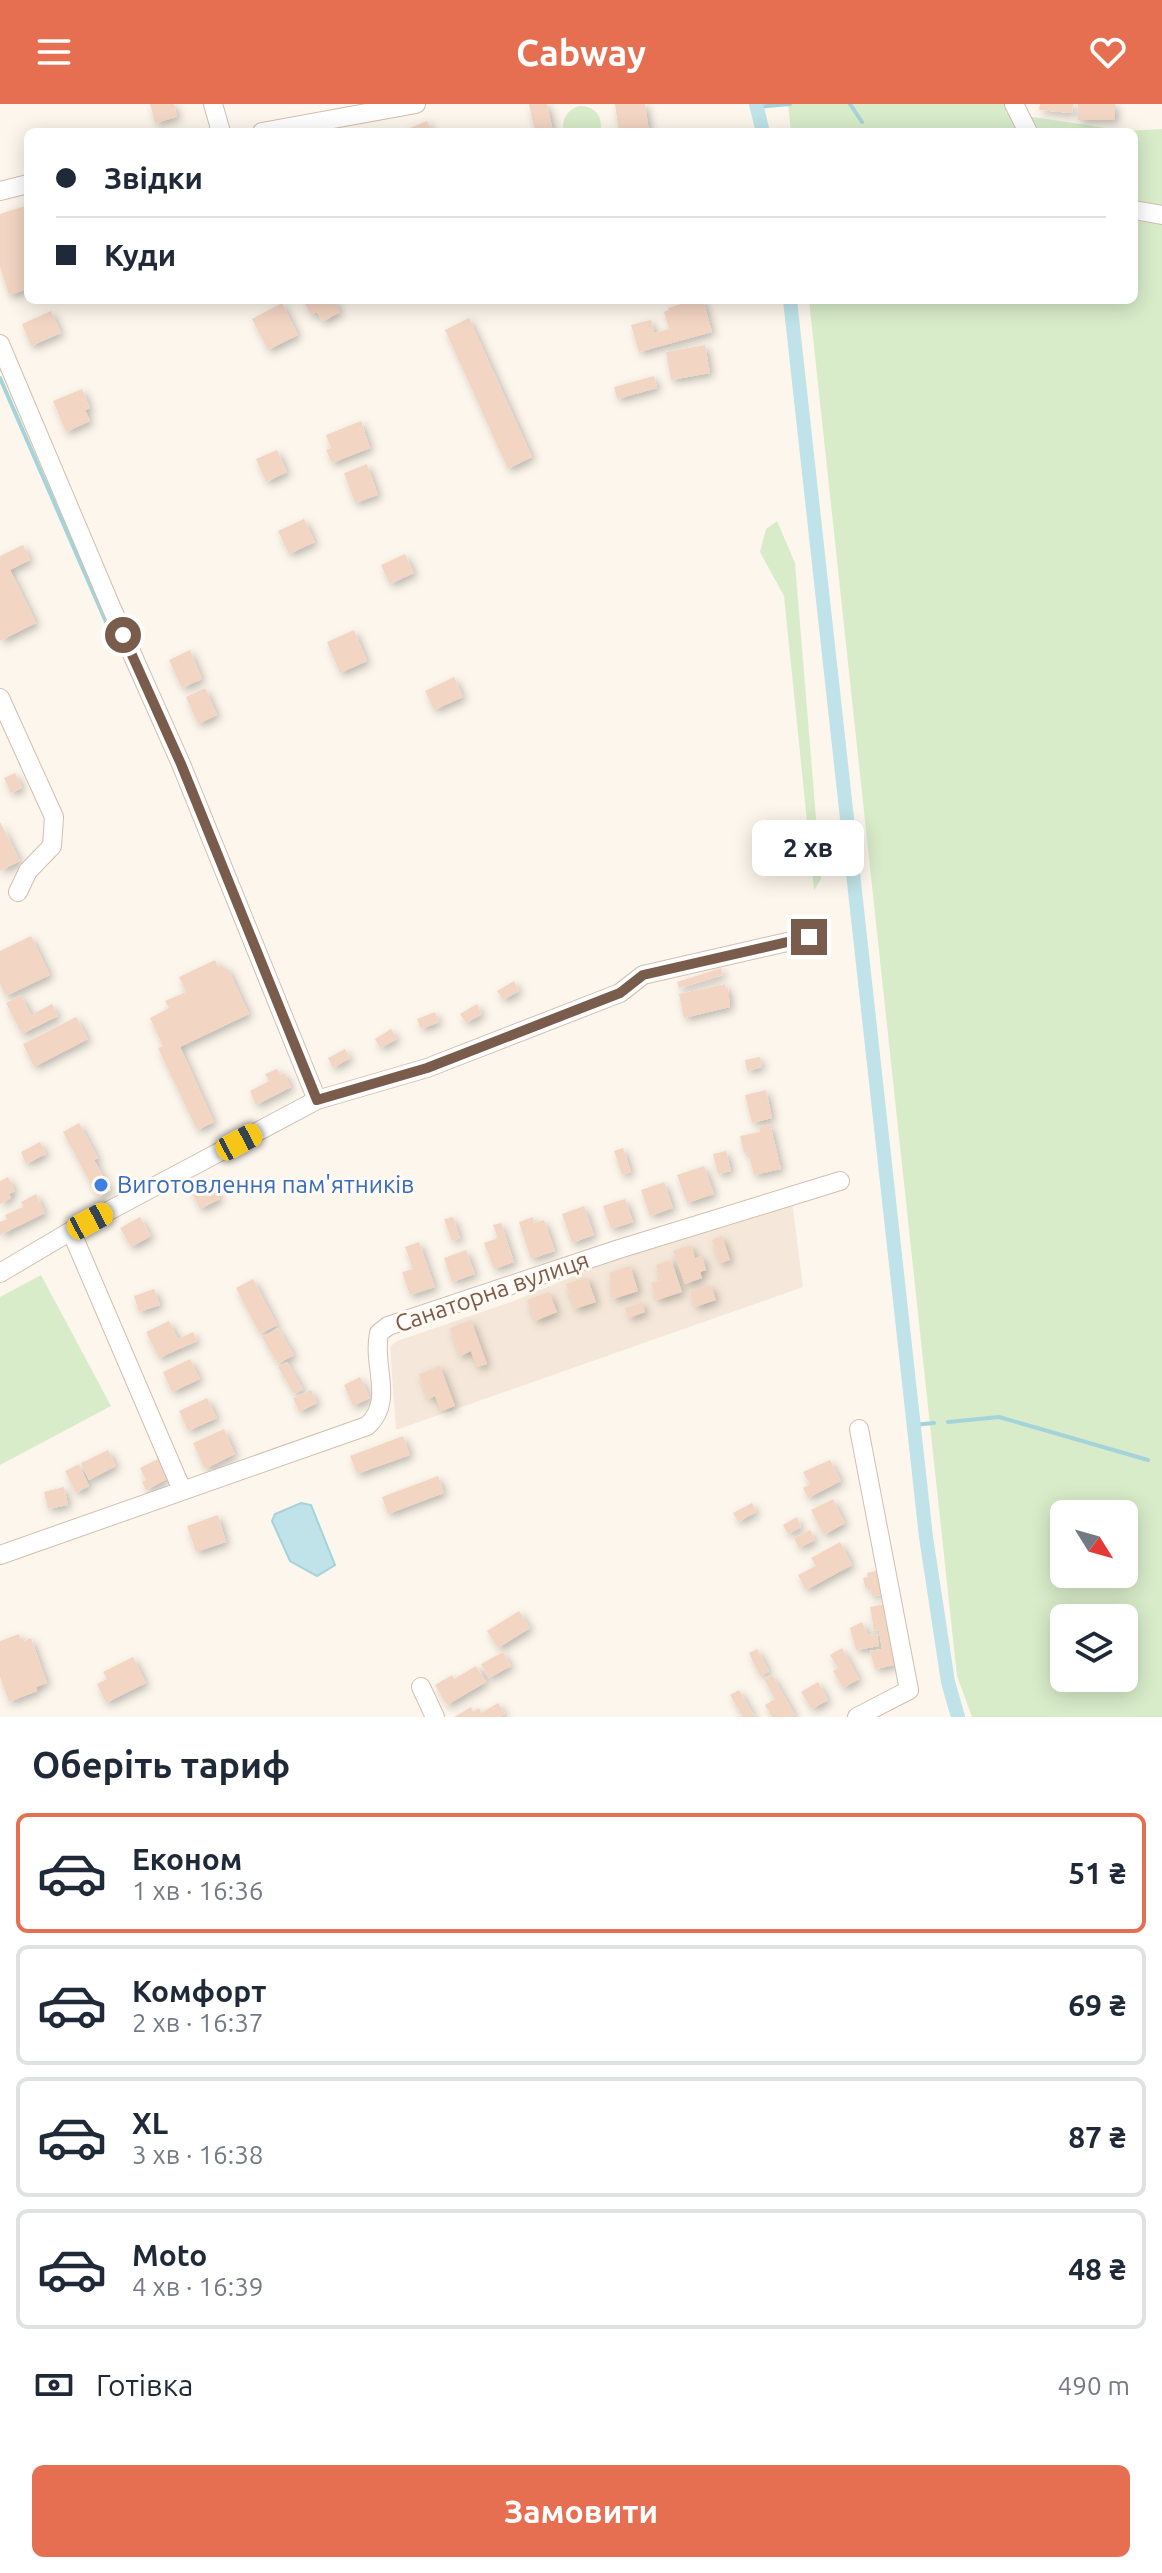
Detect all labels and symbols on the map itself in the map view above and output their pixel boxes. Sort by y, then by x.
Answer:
route start [105,617,141,653]
callout: 2 хв [753,821,865,877]
route end [791,919,827,955]
car [212,1120,266,1164]
place label: Виготовлення пам'ятників [117,1171,414,1198]
marker: Виготовлення пам'ятників [92,1176,110,1194]
car [63,1199,117,1243]
street label: Санаторна вулиця [391,1246,592,1337]
north arrow [1050,1500,1138,1588]

